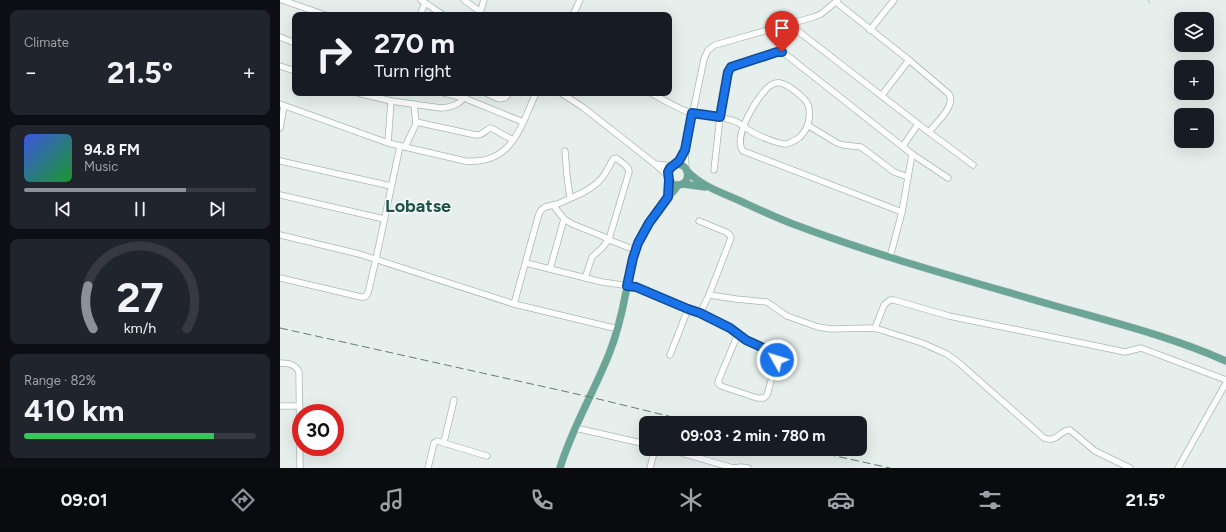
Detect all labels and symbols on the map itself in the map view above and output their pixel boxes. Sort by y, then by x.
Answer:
pin [765,11,799,52]
district label: Lobatse [385,195,451,217]
position arrow [756,339,798,381]
speed limit sign: 30 [292,404,344,456]

